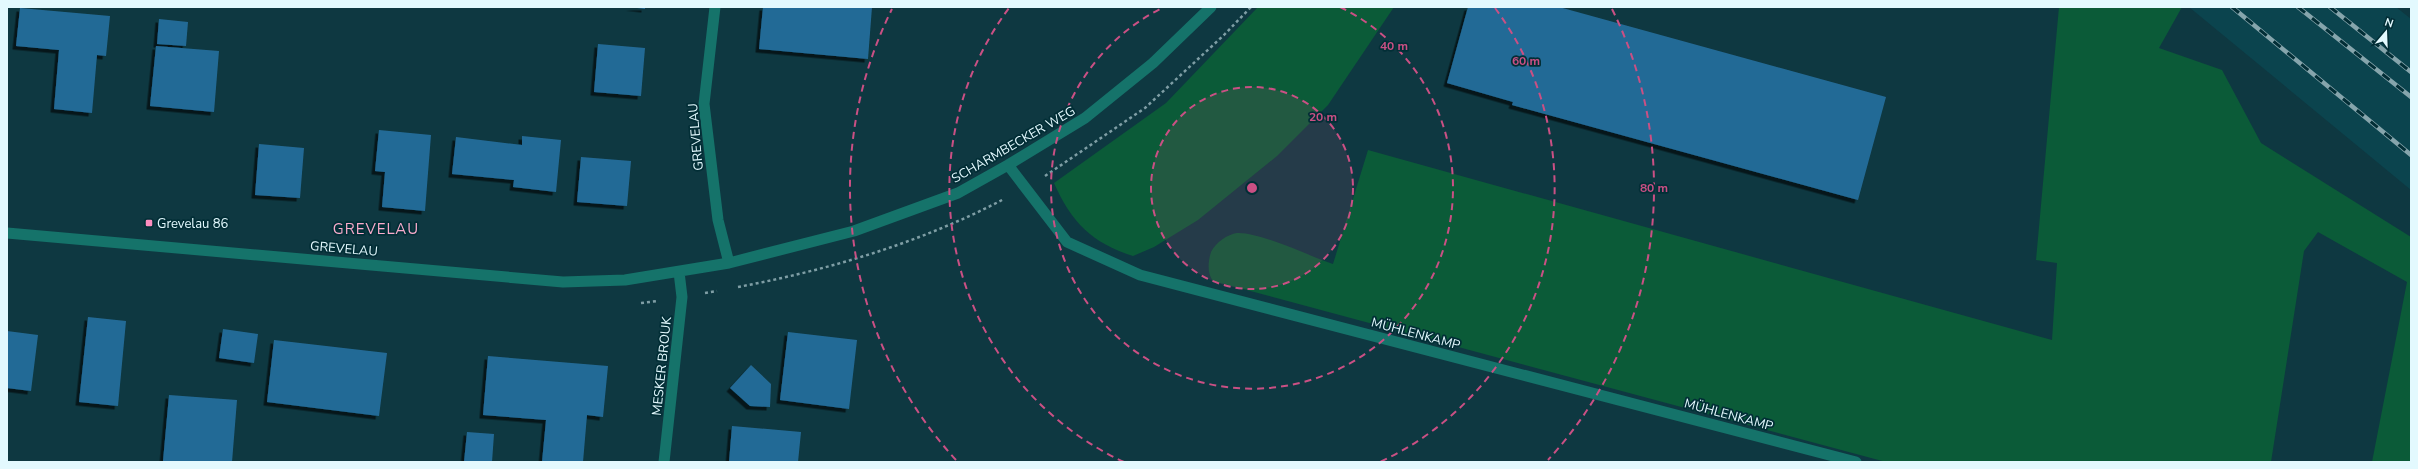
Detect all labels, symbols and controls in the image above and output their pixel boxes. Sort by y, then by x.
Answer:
north arrow [2366,12,2406,52]
text: N [2383,15,2395,31]
text: 40 m [1380,38,1408,54]
text: 60 m [1512,53,1540,69]
street label: GREVELAU [684,102,708,171]
street label: SCHARMBECKER WEG [948,102,1079,188]
text: 20 m [1309,109,1337,125]
text: 80 m [1640,180,1668,196]
centre of rings [1245,181,1259,195]
place label: Grevelau 86 [157,215,229,233]
marker: Grevelau 86 [144,218,154,228]
district label: GREVELAU [333,219,419,239]
street label: GREVELAU [309,237,378,261]
street label: MÜHLENKAMP [1369,312,1462,354]
street label: MESKER BROUK [648,315,676,416]
street label: MÜHLENKAMP [1682,393,1775,435]

